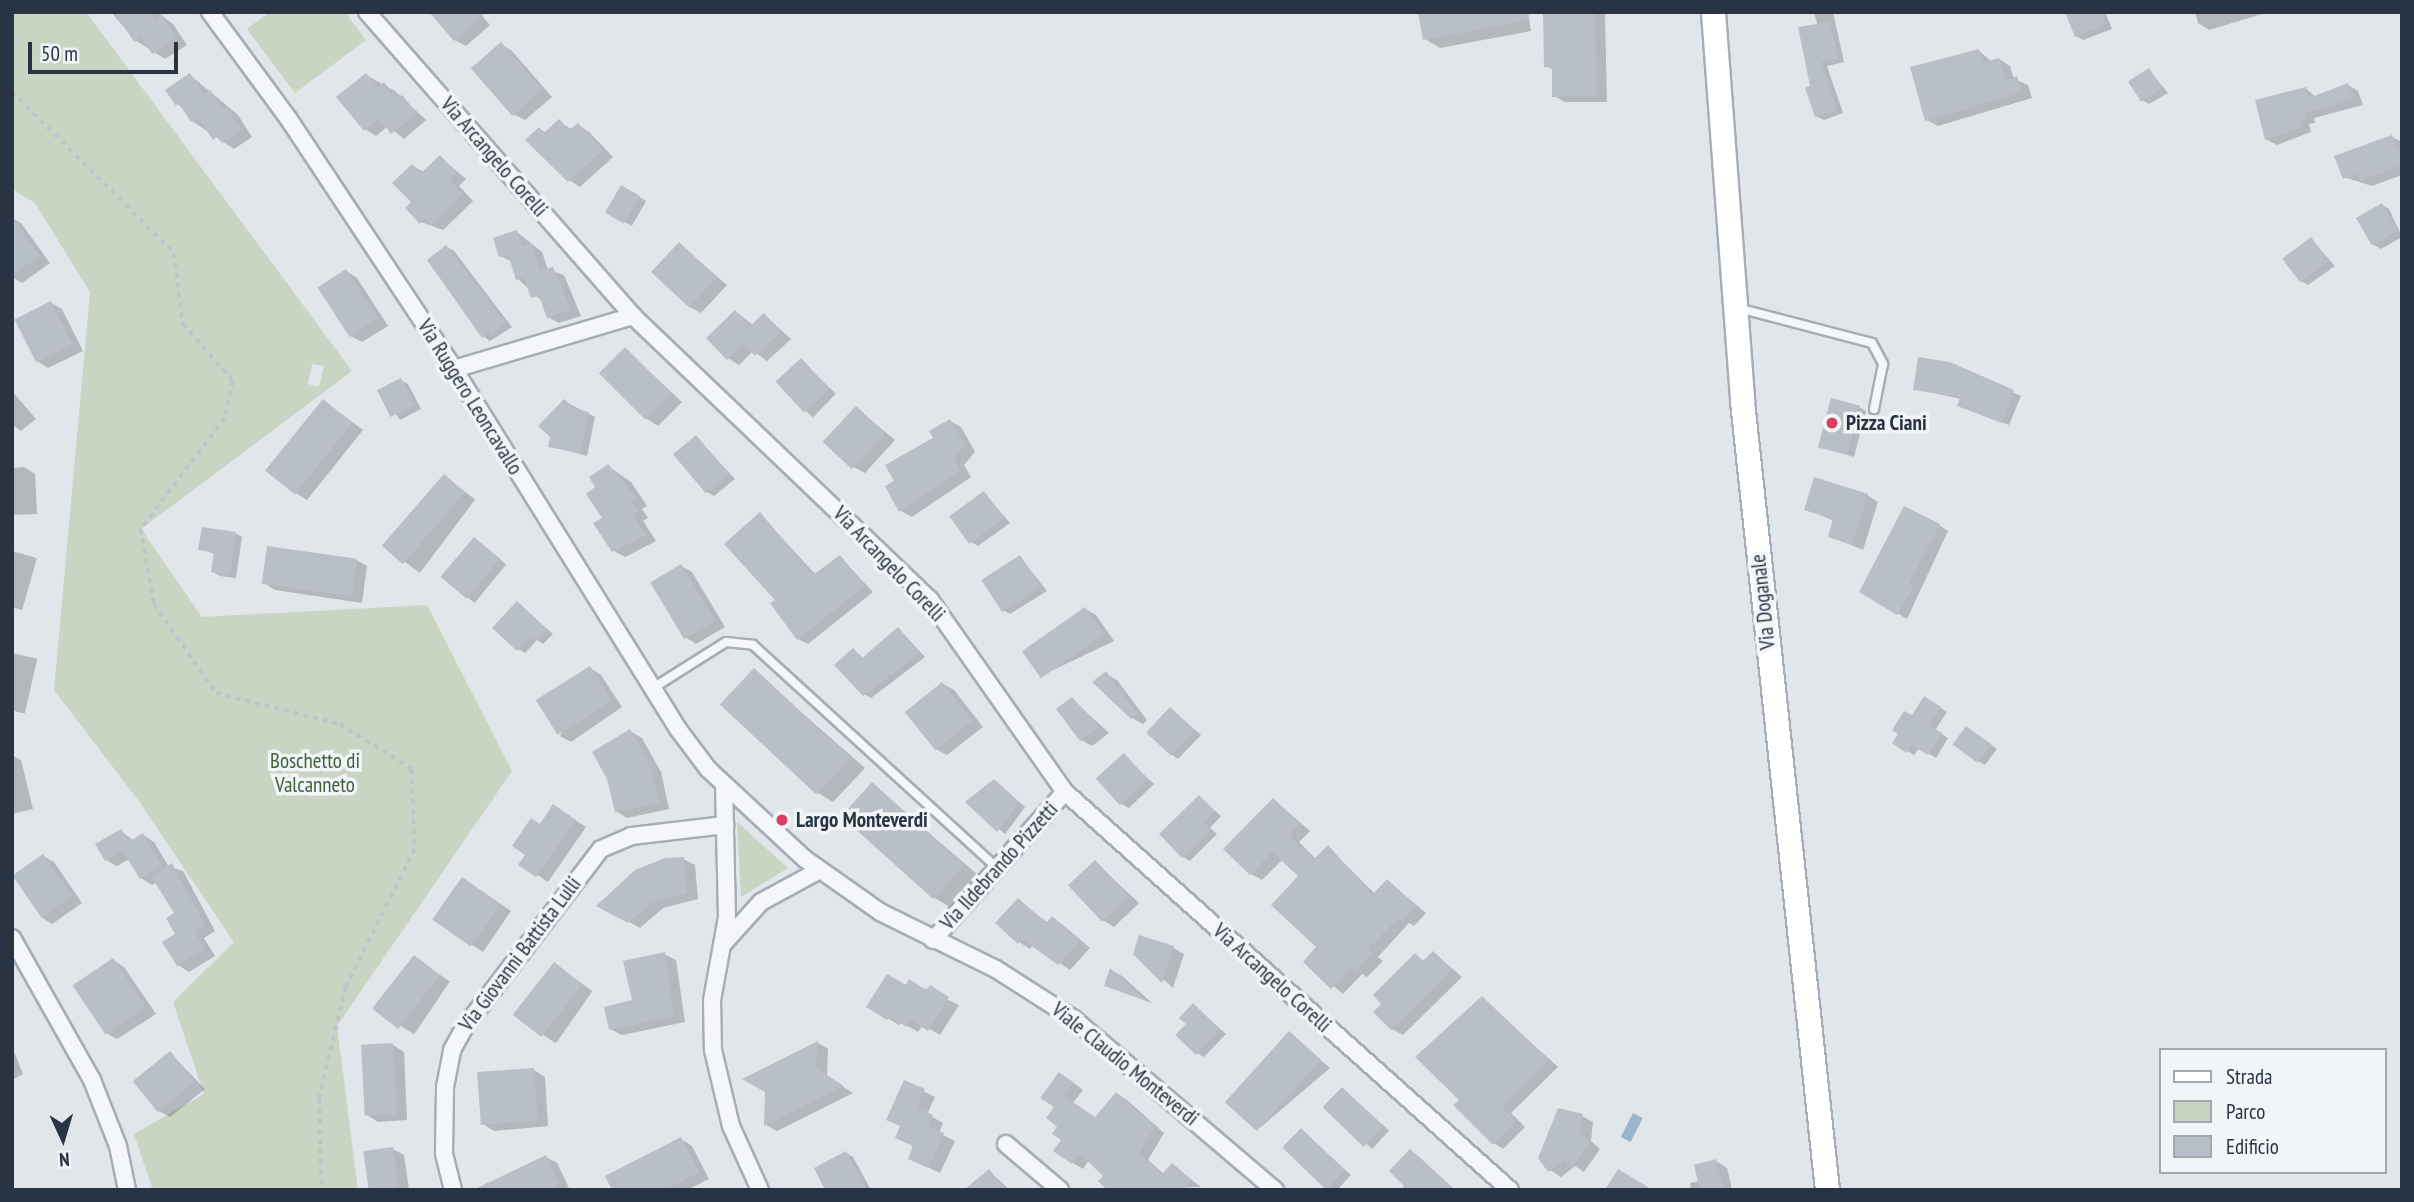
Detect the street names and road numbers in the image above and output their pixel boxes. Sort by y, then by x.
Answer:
street label: Via Arcangelo Corelli [435,92,553,222]
street label: Via Ruggero Leoncavallo [412,315,528,479]
street label: Via Arcangelo Corelli [828,501,950,627]
street label: Via Doganale [1745,553,1781,651]
street label: Via Ildebrando Pizzetti [935,797,1063,935]
street label: Via Giovanni Battista Lulli [454,872,586,1036]
street label: Via Arcangelo Corelli [1207,918,1337,1038]
street label: Viale Claudio Monteverdi [1046,997,1204,1131]

